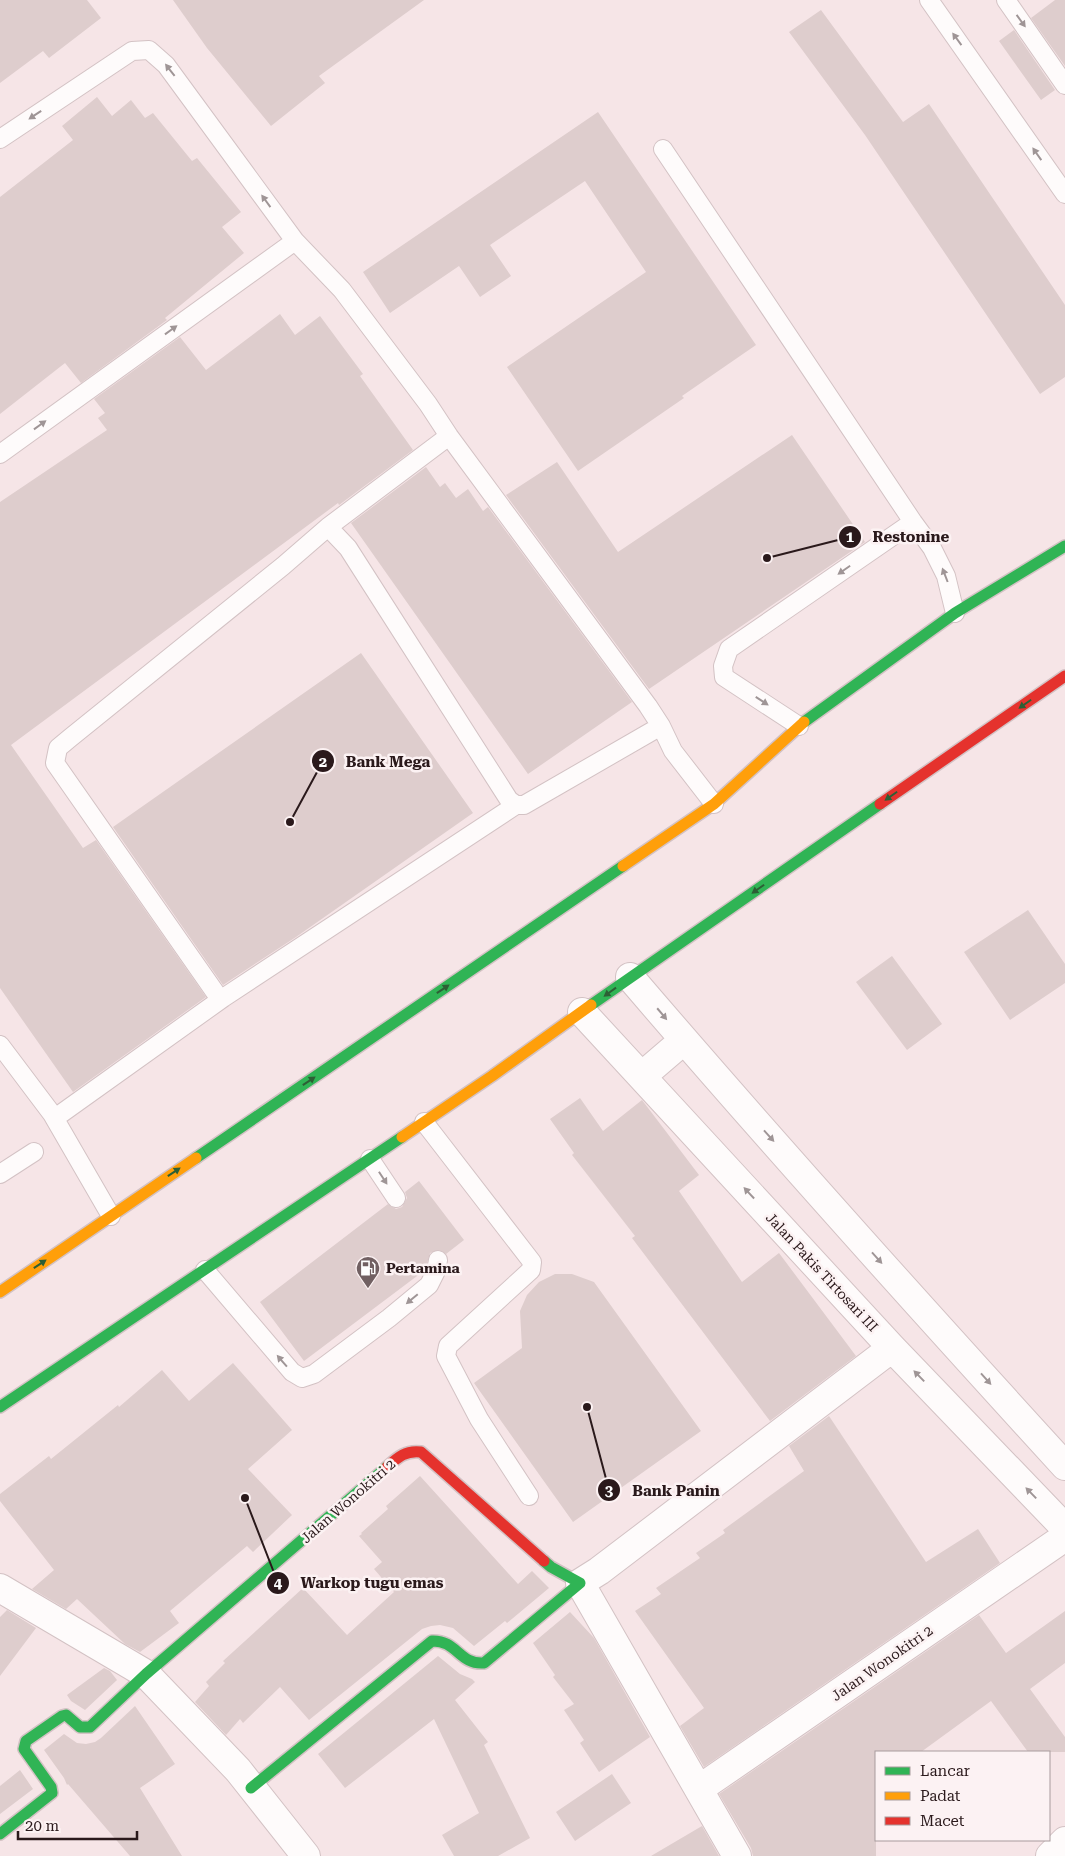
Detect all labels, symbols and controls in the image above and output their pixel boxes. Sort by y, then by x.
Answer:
one-way arrow [1016,14,1026,28]
one-way arrow [952,32,962,45]
one-way arrow [164,64,175,77]
one-way arrow [28,111,42,120]
one-way arrow [1032,147,1042,161]
one-way arrow [261,194,271,208]
one-way arrow [164,325,178,335]
one-way arrow [33,420,46,430]
callout: Restonine [837,522,959,552]
text: 1 [846,528,855,546]
text: Restonine [873,528,950,546]
one-way arrow [837,565,851,575]
one-way arrow [941,567,949,582]
one-way arrow [755,697,769,706]
one-way arrow [1018,699,1032,709]
callout: Bank Mega [310,746,440,776]
text: 2 [319,753,327,771]
text: Bank Mega [346,753,431,771]
one-way arrow [885,792,898,801]
one-way arrow [751,884,765,894]
one-way arrow [436,984,450,994]
one-way arrow [603,987,617,997]
one-way arrow [656,1008,668,1020]
one-way arrow [302,1076,315,1086]
one-way arrow [763,1130,775,1142]
one-way arrow [168,1168,181,1177]
one-way arrow [378,1172,388,1185]
one-way arrow [743,1187,755,1199]
street label: Jalan Pakis Tirtosari III [763,1209,881,1335]
one-way arrow [871,1251,883,1263]
fuel station icon: Pertamina [355,1255,381,1289]
one-way arrow [34,1259,47,1269]
place label: Pertamina [386,1260,461,1276]
one-way arrow [406,1293,418,1304]
one-way arrow [277,1354,288,1367]
one-way arrow [913,1370,925,1382]
one-way arrow [980,1372,991,1385]
street label: Jalan Wonokitri 2 [298,1456,399,1546]
callout: Bank Panin [597,1475,730,1505]
text: 3 [605,1482,614,1500]
text: Bank Panin [632,1482,720,1500]
one-way arrow [1025,1488,1037,1500]
callout: Warkop tugu emas [266,1568,454,1598]
text: 4 [274,1574,283,1592]
text: Warkop tugu emas [301,1574,444,1592]
street label: Jalan Wonokitri 2 [828,1622,936,1704]
legend [875,1751,1050,1841]
text: Lancar [920,1762,970,1780]
text: Padat [920,1787,961,1805]
scale bar [18,1808,136,1840]
text: Macet [920,1812,965,1830]
text: 20 m [25,1817,60,1835]

